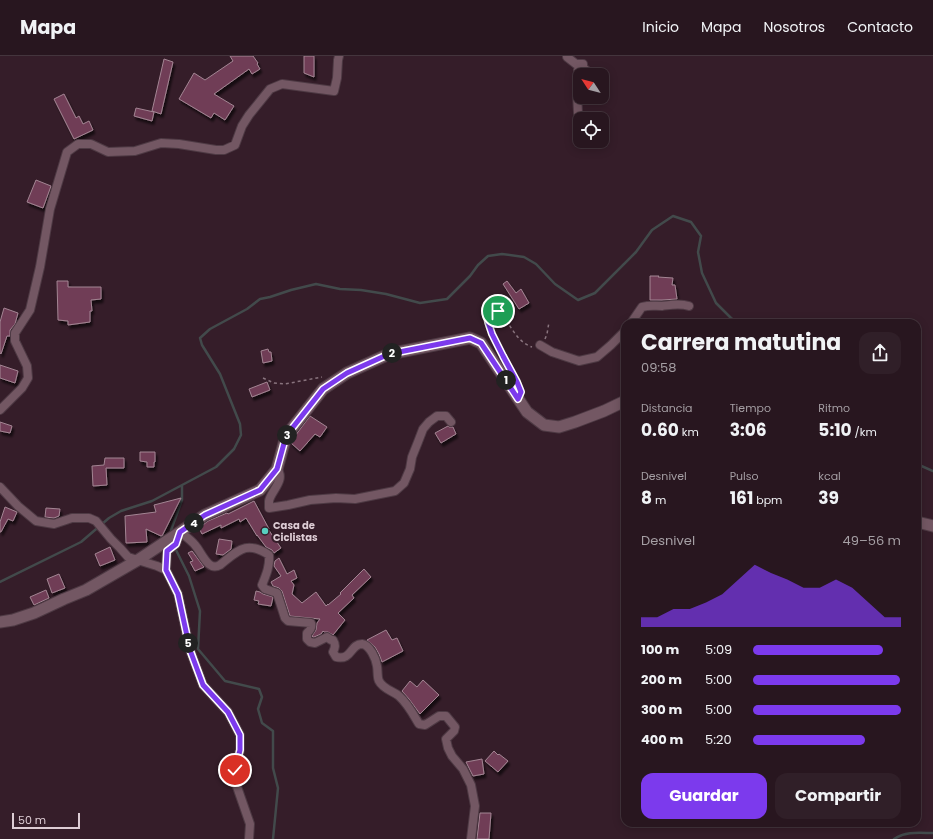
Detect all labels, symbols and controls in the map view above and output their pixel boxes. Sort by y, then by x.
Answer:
text: Mapa [20,14,76,41]
text: Inicio [642,17,679,37]
text: Mapa [701,17,742,37]
text: Nosotros [764,17,825,37]
text: Contacto [847,17,913,37]
north arrow [573,68,609,104]
map controls [573,68,609,148]
button: locate [573,112,609,148]
pin [481,294,515,328]
icon: arrive [487,300,509,322]
text: Carrera matutina [641,327,841,358]
button: share [859,332,901,374]
pin: 2 [382,343,402,363]
text: 2 [389,345,395,361]
text: 09:58 [641,358,677,377]
pin: 1 [496,370,516,390]
text: 1 [504,372,508,388]
text: Distancia [641,400,693,416]
text: Tiempo [730,400,771,416]
text: Ritmo [818,400,850,416]
text: 0.60 [641,418,679,442]
text: 3:06 [730,418,767,442]
text: 5:10 [818,418,852,442]
text: km [679,424,699,440]
text: /km [852,424,877,440]
pin: 3 [277,425,297,445]
text: 3 [284,427,290,443]
text: Desnivel [641,468,687,484]
text: Pulso [730,468,759,484]
text: kcal [818,468,841,484]
text: 8 [641,486,652,510]
text: 161 [730,486,753,510]
text: 39 [818,486,839,510]
text: m [652,492,666,508]
text: bpm [753,492,782,508]
pin: 4 [184,513,204,533]
text: 4 [190,515,198,531]
place label: Casa de Ciclistas [273,518,318,545]
marker: Casa de Ciclistas [260,526,270,536]
text: Desnivel [641,531,695,550]
text: 49–56 m [843,531,901,550]
pin: 5 [178,633,198,653]
text: 5 [184,635,192,651]
text: 100 m [641,640,679,659]
text: 5:09 [705,640,732,659]
text: 200 m [641,670,682,689]
text: 5:00 [705,670,732,689]
text: 300 m [641,700,682,719]
text: 5:00 [705,700,732,719]
text: 400 m [641,730,683,749]
text: 5:20 [705,730,732,749]
pin [218,753,252,787]
icon: check [224,759,246,781]
button: Guardar [641,773,767,819]
button: Compartir [775,773,901,819]
scale bar [12,811,80,830]
text: 50 m [18,812,46,828]

